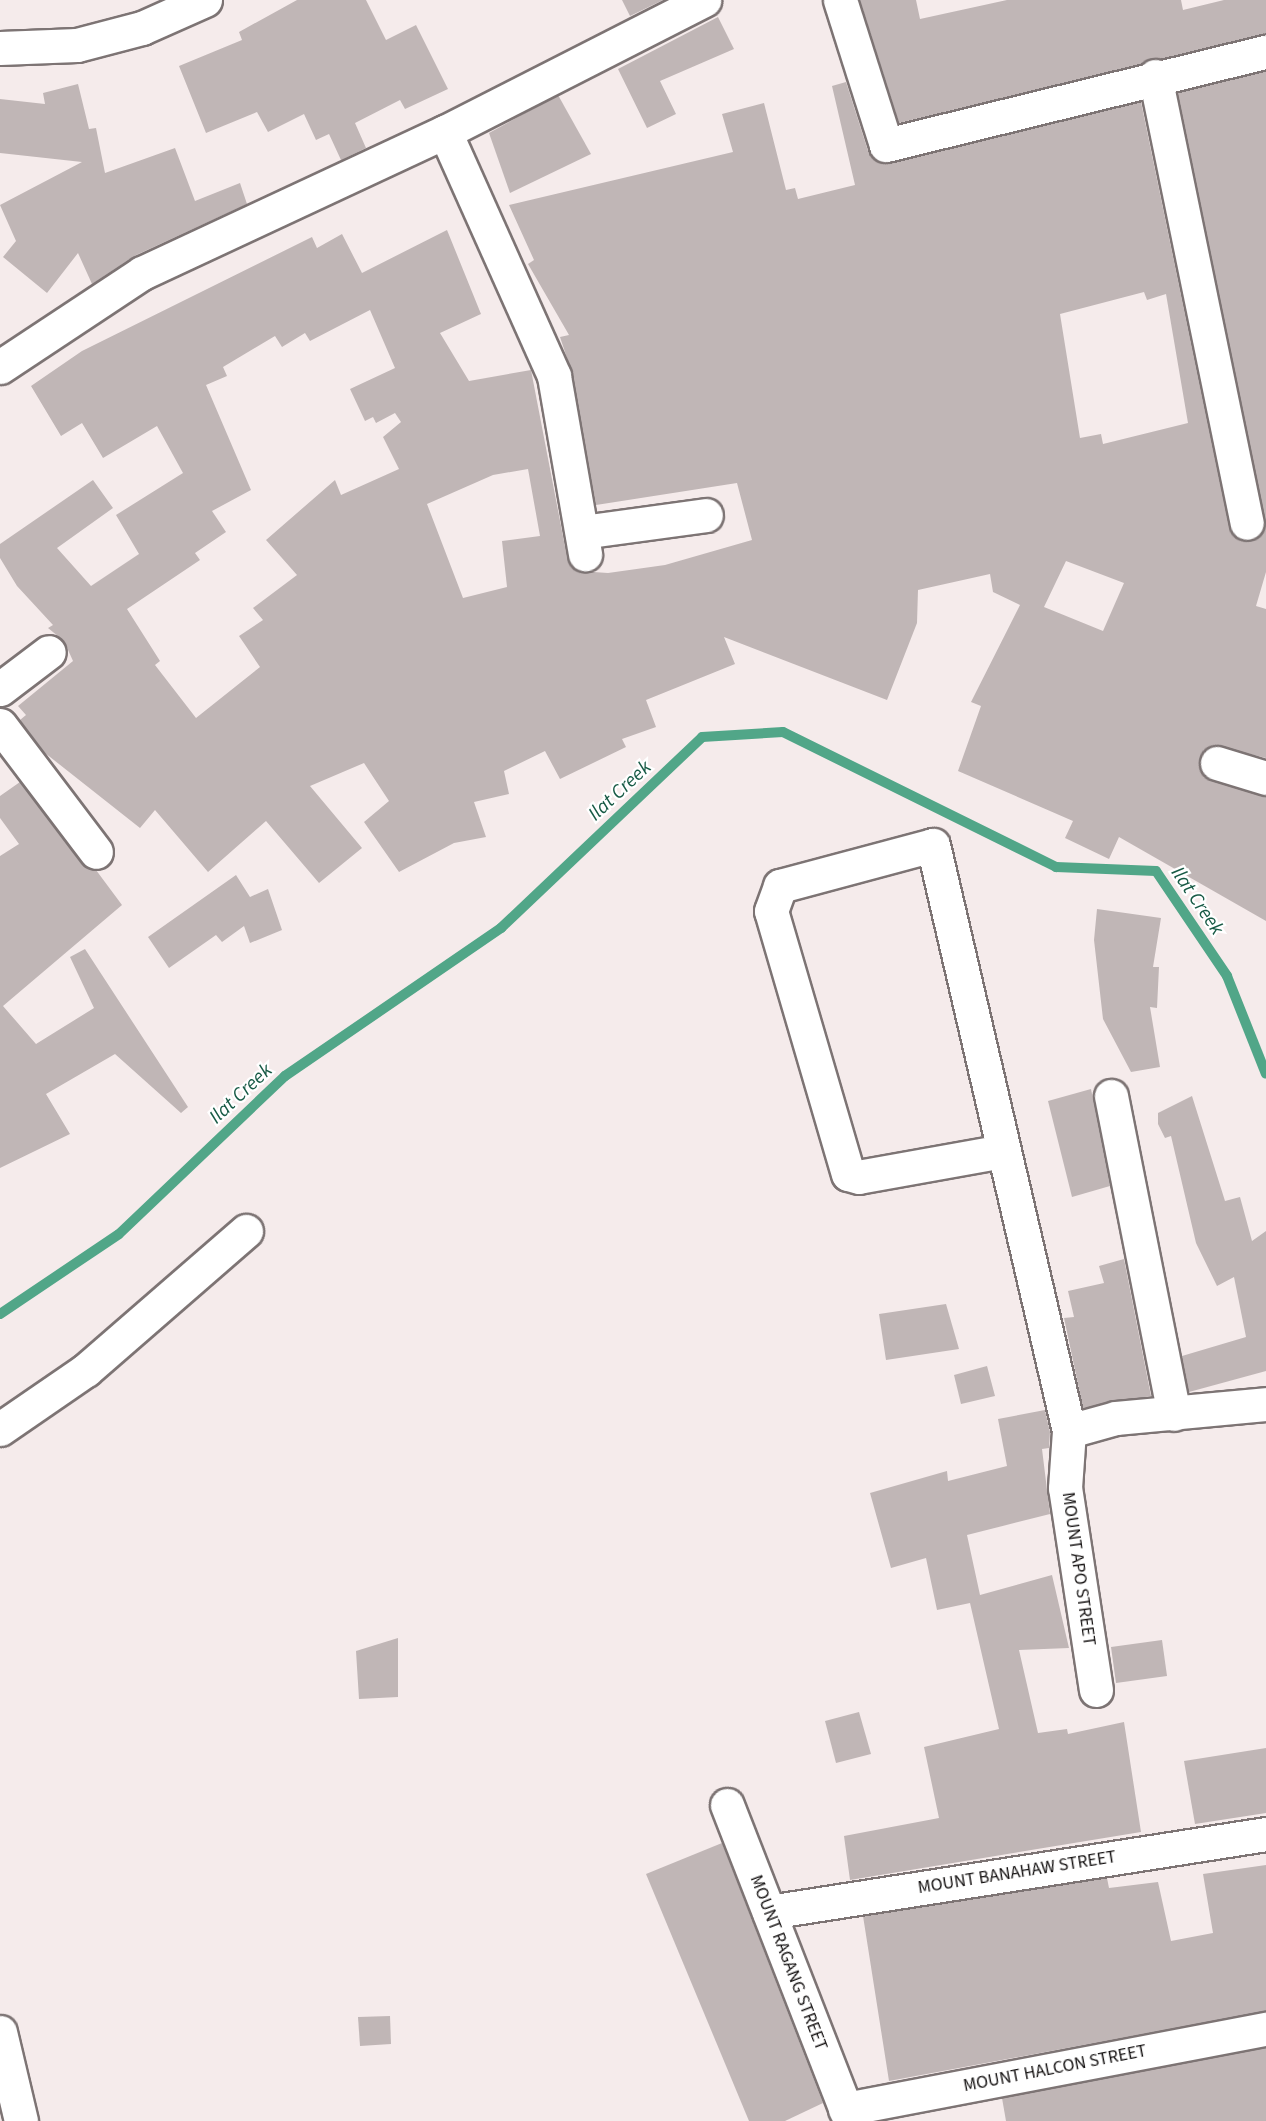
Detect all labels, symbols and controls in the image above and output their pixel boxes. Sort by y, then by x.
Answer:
water label: Ilat Creek [583,756,657,826]
water label: Ilat Creek [1165,862,1229,940]
water label: Ilat Creek [204,1059,278,1129]
street label: MOUNT APO STREET [1057,1491,1099,1647]
street label: MOUNT BANAHAW STREET [916,1847,1118,1899]
street label: MOUNT RAGANG STREET [745,1872,831,2054]
street label: MOUNT HALCON STREET [962,2041,1148,2097]

